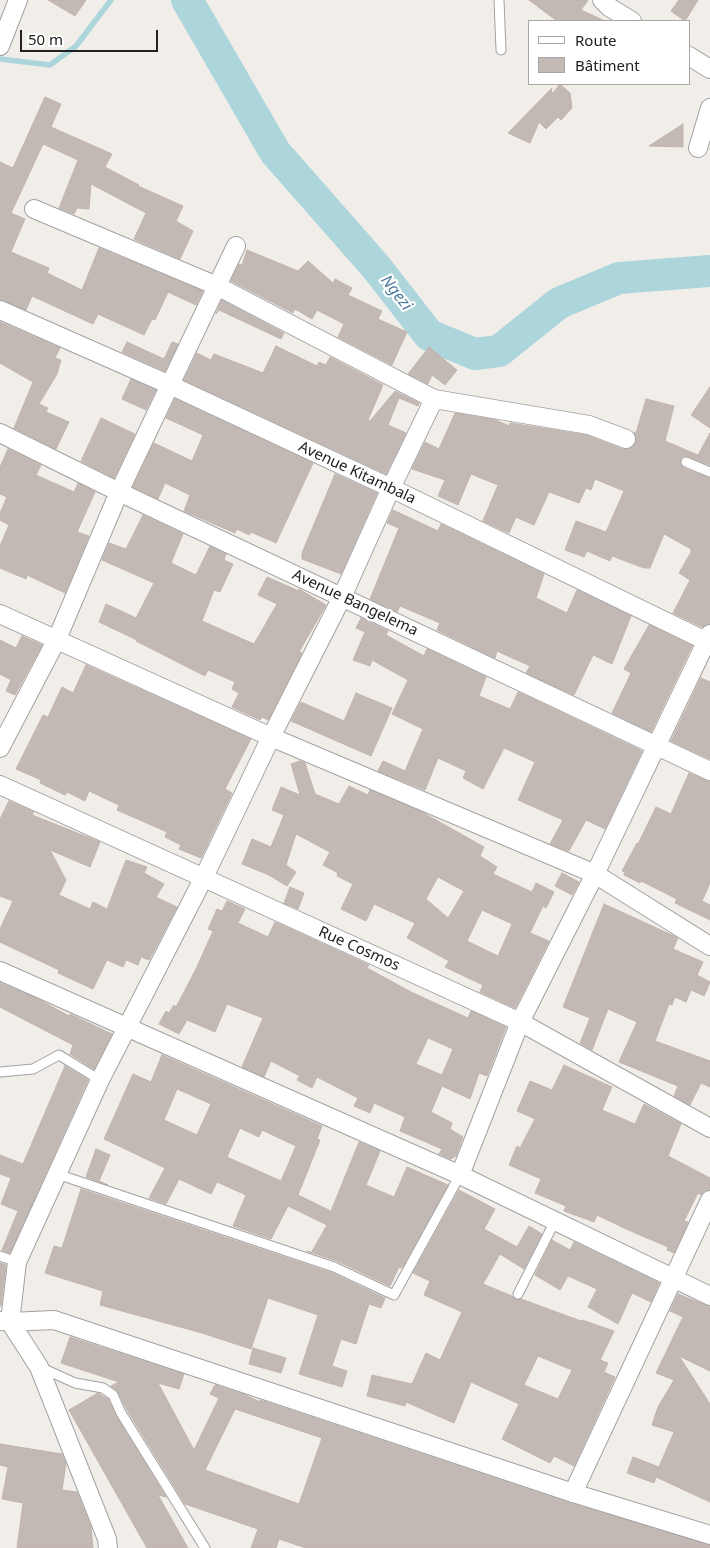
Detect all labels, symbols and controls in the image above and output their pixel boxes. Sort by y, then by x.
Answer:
scale bar [22,20,160,52]
legend [528,20,690,85]
text: 50 m [28,29,63,49]
text: Route [575,30,617,50]
text: Bâtiment [575,55,640,75]
water label: Ngezi [376,271,416,315]
street label: Avenue Kitambala [295,438,419,508]
street label: Avenue Bangelema [289,566,421,640]
street label: Rue Cosmos [316,923,402,975]

